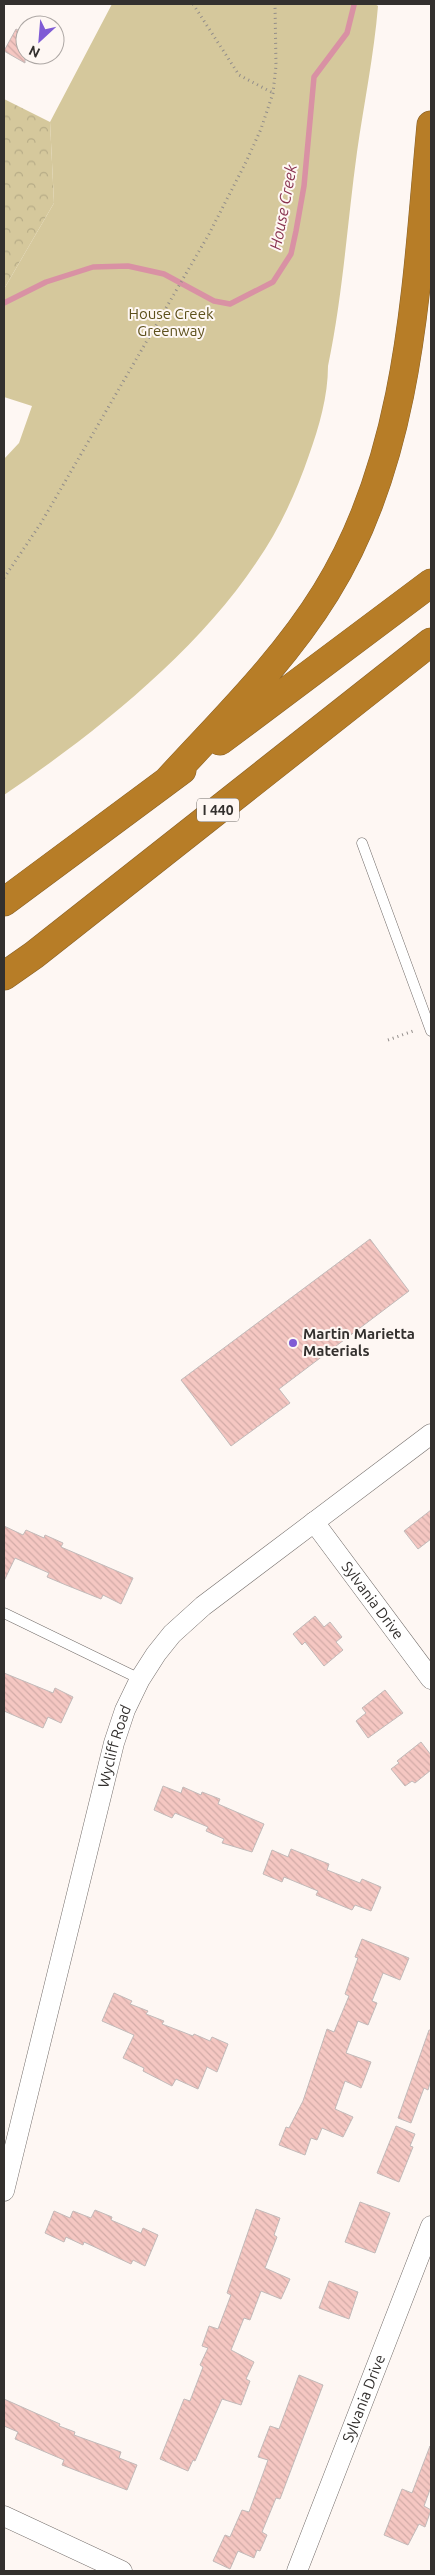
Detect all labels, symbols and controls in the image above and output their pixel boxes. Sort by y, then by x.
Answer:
north arrow [15,15,65,65]
text: N [26,42,43,61]
water label: House Creek [266,162,300,251]
park label: House Creek Greenway [128,305,214,339]
road number: I 440 [197,798,239,822]
place label: Martin Marietta Materials [303,1325,415,1359]
marker: Martin Marietta Materials [287,1337,299,1349]
street label: Sylvania Drive [338,1558,407,1643]
street label: Wycliff Road [94,1702,134,1789]
street label: Sylvania Drive [339,2352,388,2445]

